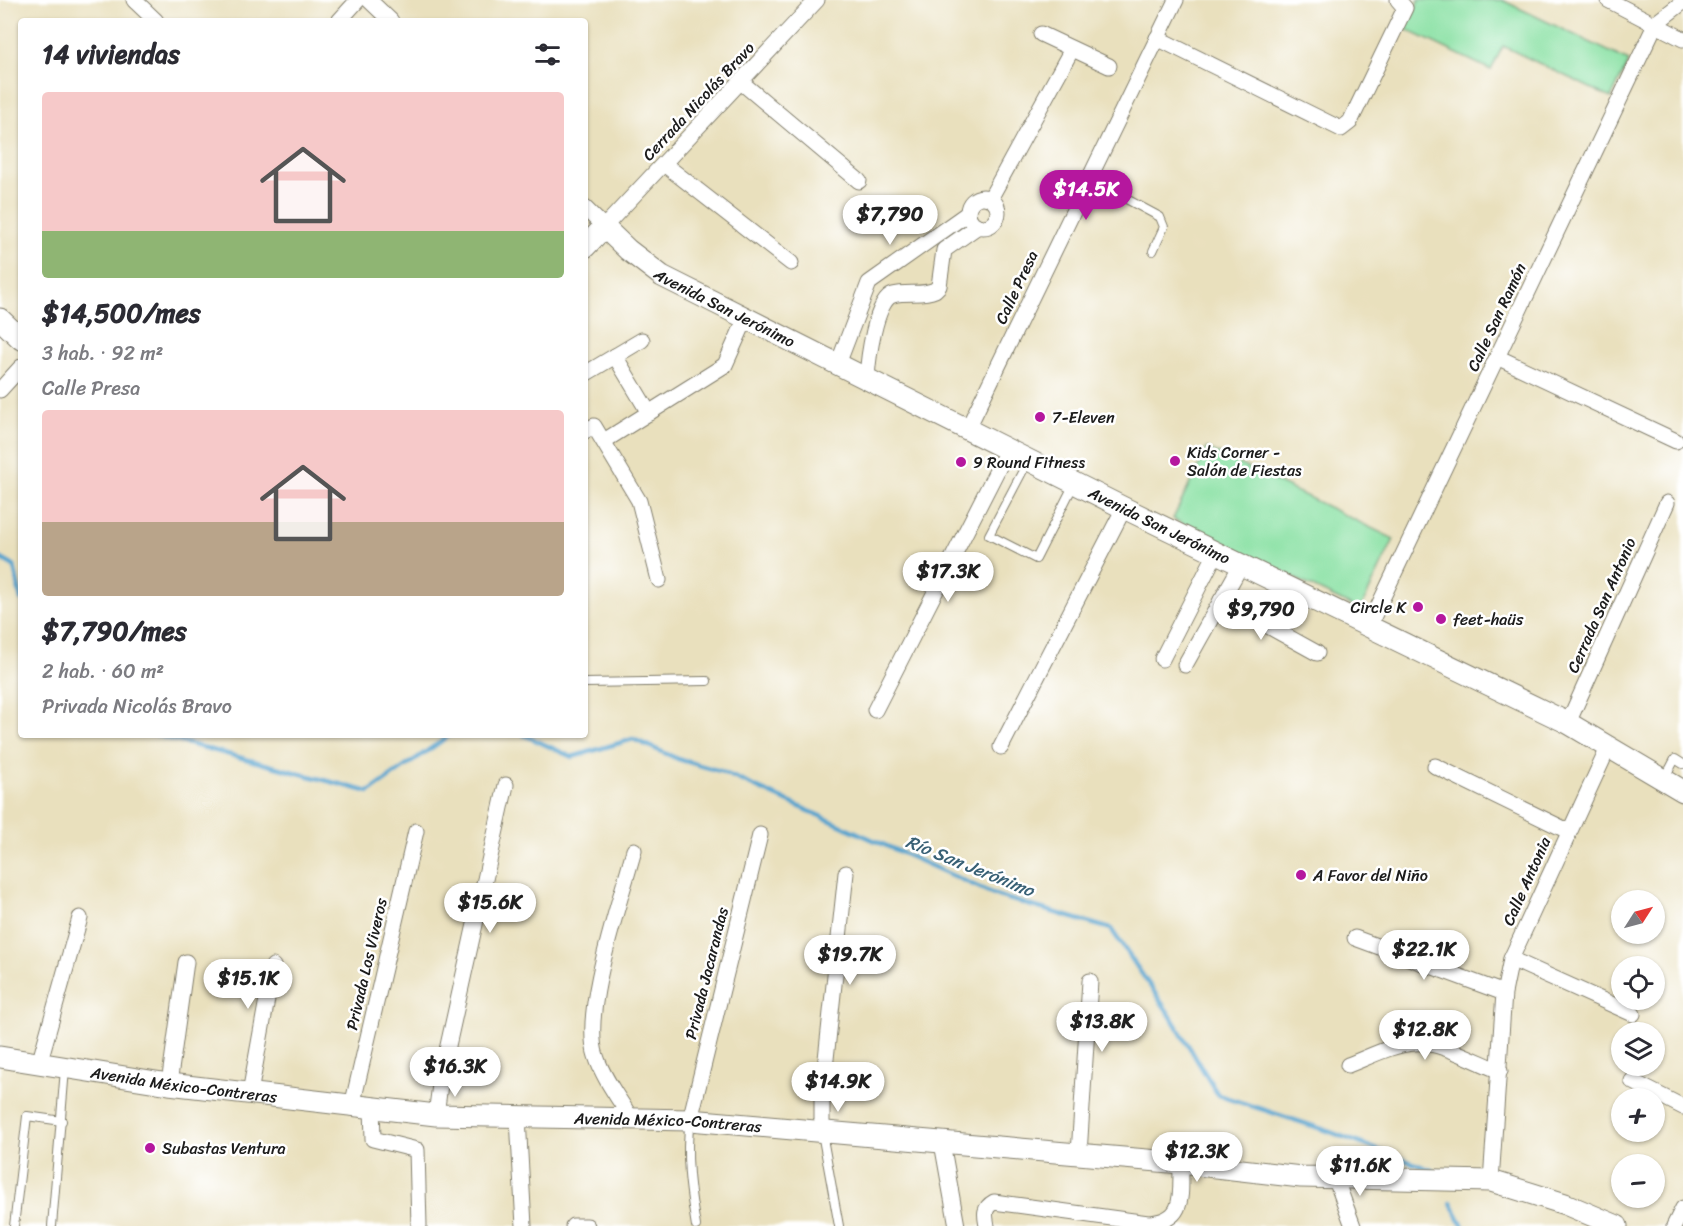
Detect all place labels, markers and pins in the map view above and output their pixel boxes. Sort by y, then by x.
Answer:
pin: $14.5K [1037,170,1135,221]
pin: $7,790 [841,195,939,246]
place label: 7-Eleven [1052,403,1115,432]
marker: 7-Eleven [1033,410,1047,424]
place label: Kids Corner - Salón de Fiestas [1187,438,1302,485]
place label: 9 Round Fitness [973,448,1085,477]
marker: Kids Corner - Salón de Fiestas [1168,454,1182,468]
marker: 9 Round Fitness [954,455,968,469]
pin: $17.3K [899,552,997,603]
pin: $9,790 [1212,590,1310,641]
place label: Circle K [1350,593,1407,622]
marker: Circle K [1411,600,1425,614]
place label: feet-haüs [1453,605,1524,634]
marker: feet-haüs [1434,612,1448,626]
place label: A Favor del Niño [1312,861,1428,890]
marker: A Favor del Niño [1294,868,1308,882]
pin: $15.6K [441,883,539,934]
pin: $22.1K [1375,930,1473,981]
pin: $19.7K [801,935,899,986]
pin: $15.1K [199,959,297,1010]
pin: $13.8K [1053,1002,1151,1053]
pin: $12.8K [1376,1010,1474,1061]
pin: $16.3K [406,1047,504,1098]
pin: $14.9K [789,1062,887,1113]
pin: $12.3K [1148,1132,1246,1183]
place label: Subastas Ventura [162,1134,286,1163]
marker: Subastas Ventura [143,1141,157,1155]
pin: $11.6K [1311,1146,1409,1197]

